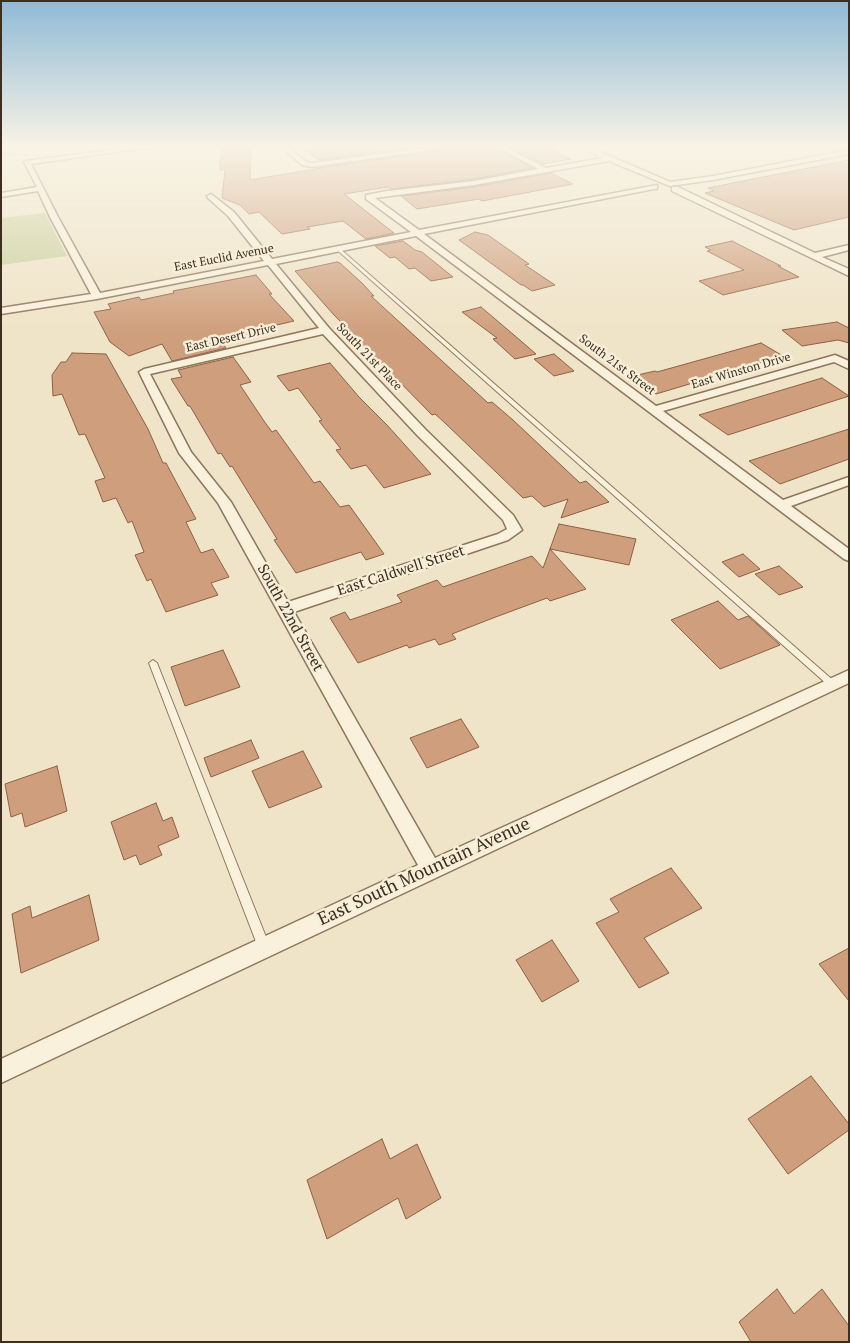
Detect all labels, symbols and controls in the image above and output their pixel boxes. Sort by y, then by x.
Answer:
street label: East Euclid Avenue [173,241,275,275]
street label: South 21st Place [333,320,405,394]
street label: East Desert Drive [185,321,277,355]
street label: South 21st Street [576,332,658,398]
street label: East Winston Drive [690,350,792,392]
street label: East Caldwell Street [335,542,467,600]
street label: South 22nd Street [253,561,327,675]
street label: East South Mountain Avenue [314,813,534,931]

